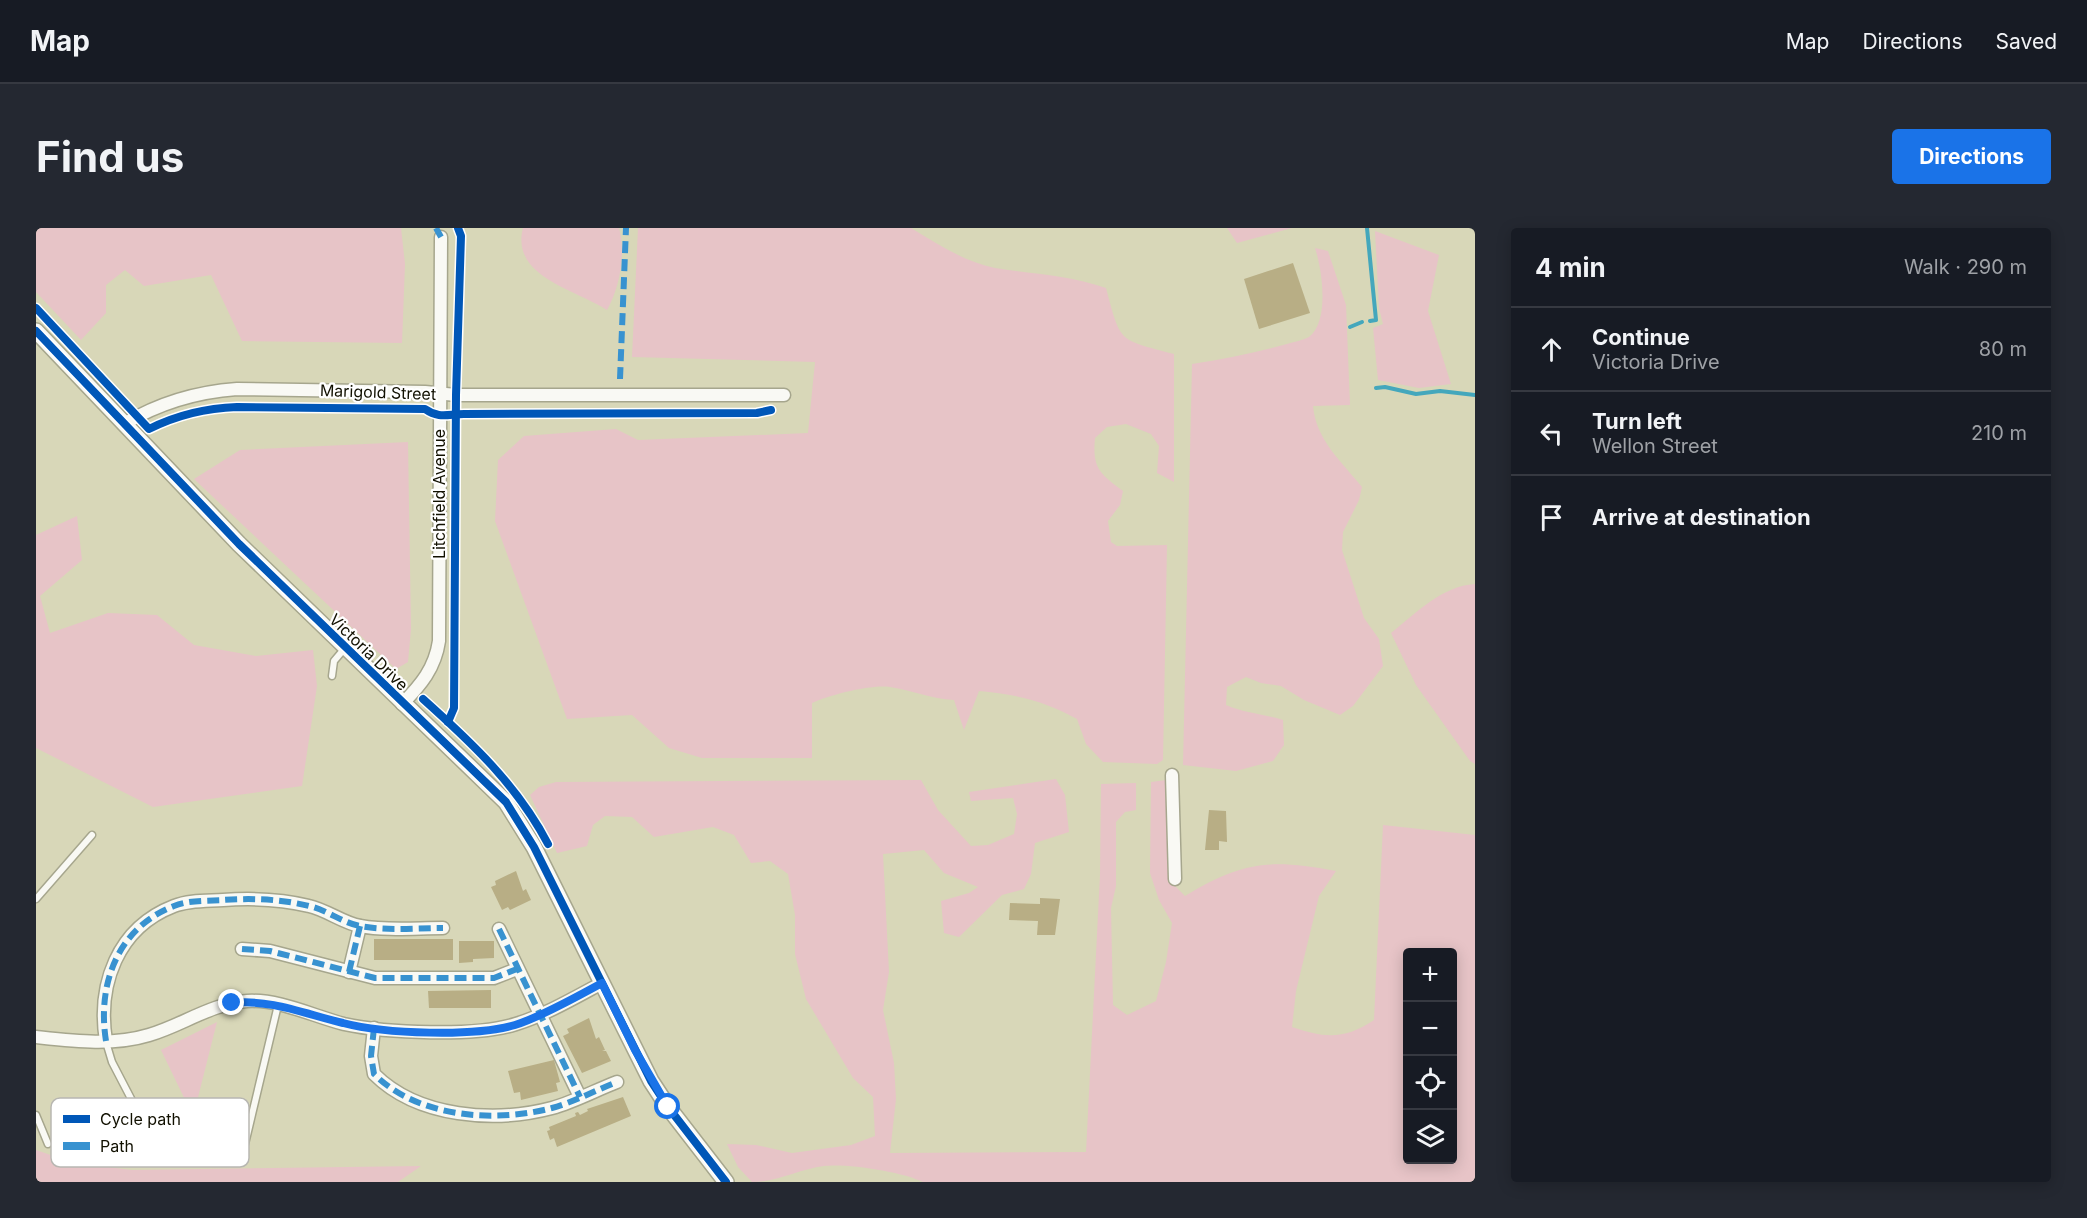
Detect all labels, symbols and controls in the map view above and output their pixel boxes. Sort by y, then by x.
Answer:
text: Map [30,24,90,58]
text: Map [1786,29,1829,54]
text: Directions [1862,29,1963,54]
text: Saved [1996,29,2057,54]
button: Directions [1892,129,2051,184]
text: Find us [36,131,184,182]
text: 4 min [1535,252,1606,283]
text: Walk · 290 m [1904,255,2027,279]
text: Continue [1592,324,1690,350]
icon: ahead [1535,333,1568,366]
text: 80 m [1979,337,2027,361]
text: Victoria Drive [1592,350,1720,374]
street label: Marigold Street [320,380,436,404]
text: Turn left [1592,408,1682,434]
icon: left [1535,417,1568,450]
text: 210 m [1971,421,2027,445]
street label: Litchfield Avenue [429,429,449,559]
text: Wellon Street [1592,434,1718,458]
icon: arrive [1535,501,1568,534]
text: Arrive at destination [1592,504,1811,530]
street label: Victoria Drive [325,609,413,695]
map controls [1403,948,1457,1164]
button: + [1403,948,1457,1002]
route end [218,989,244,1015]
button: − [1403,1002,1457,1056]
button: locate [1403,1056,1457,1110]
route start [654,1093,680,1119]
legend [51,1098,249,1167]
text: Cycle path [100,1109,181,1129]
button: layers [1403,1110,1457,1164]
text: Path [100,1136,134,1156]

